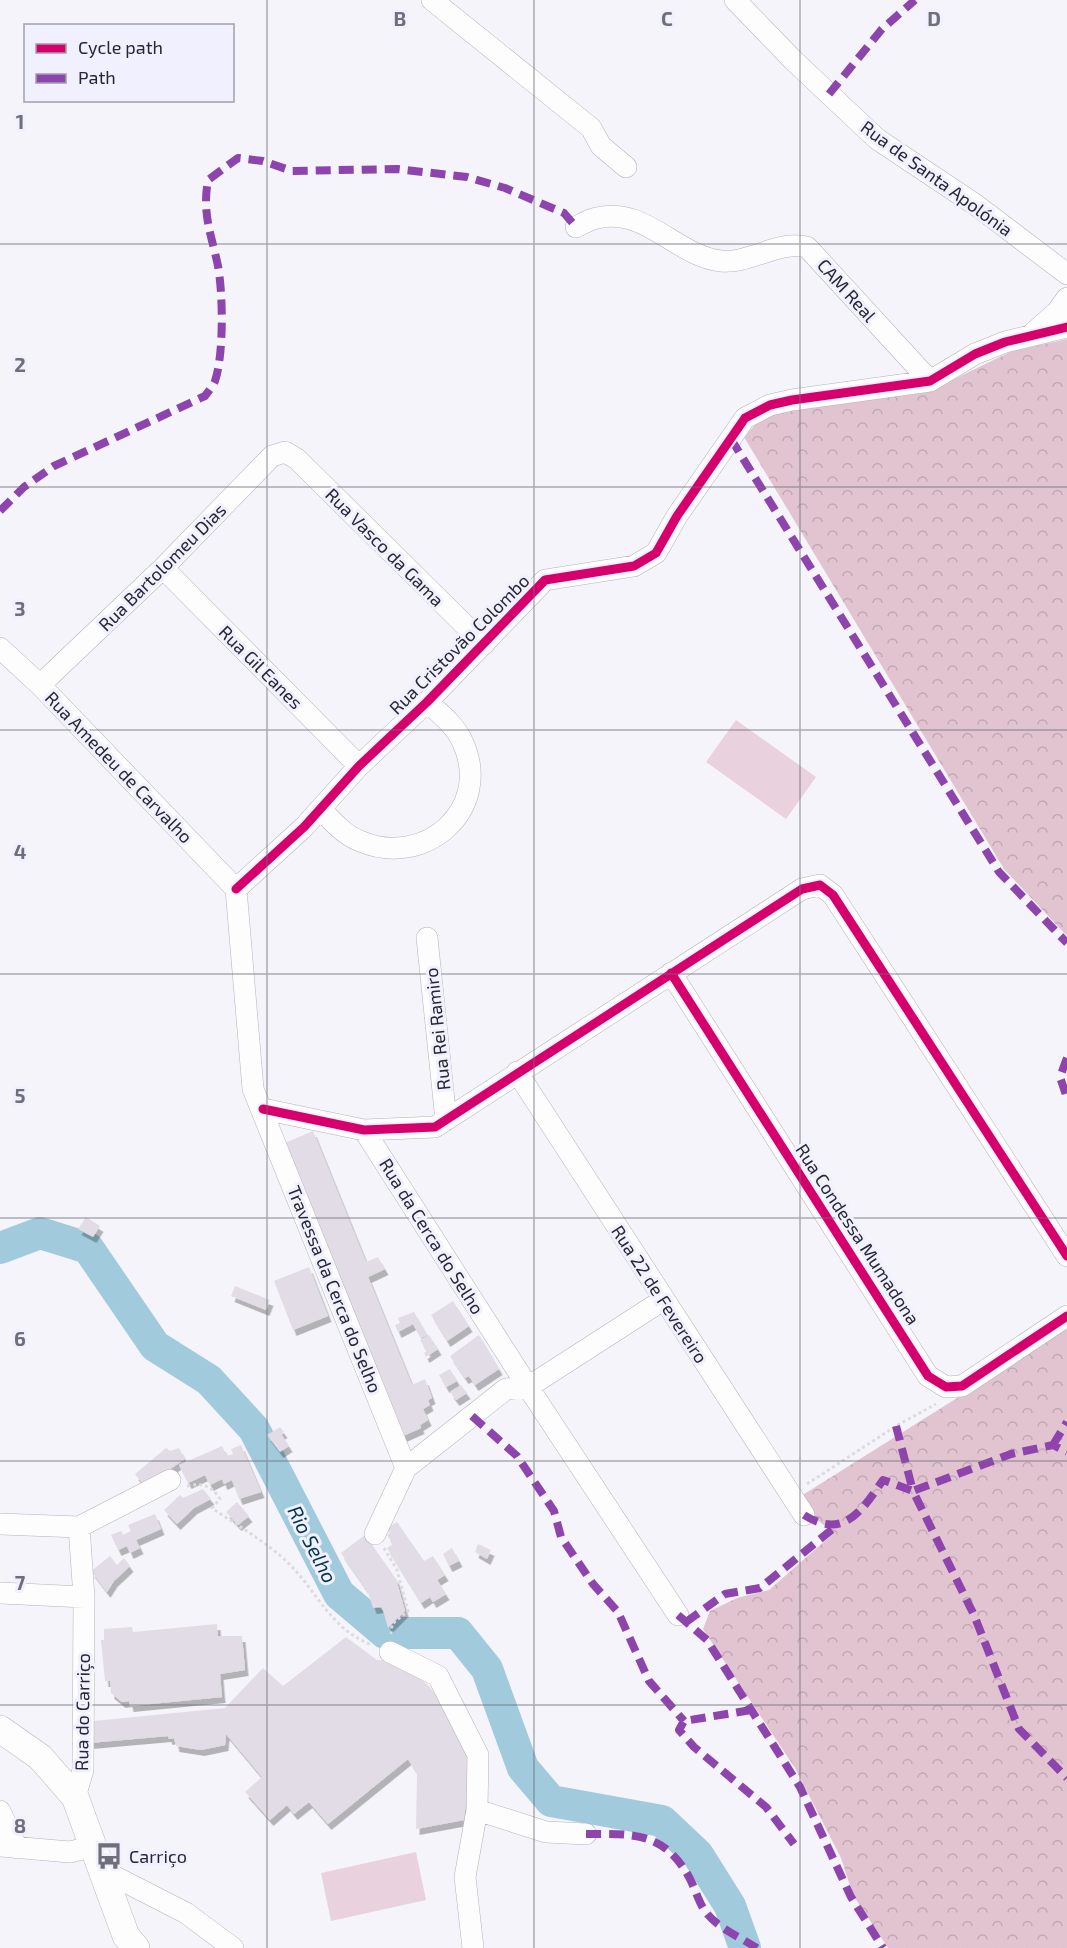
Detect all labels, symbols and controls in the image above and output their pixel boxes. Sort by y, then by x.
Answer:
text: B [394,6,406,30]
text: C [661,6,673,30]
text: D [927,6,941,30]
legend [24,24,234,102]
text: Cycle path [78,36,163,58]
text: Path [78,66,116,88]
text: 1 [16,109,24,133]
street label: Rua de Santa Apolónia [857,116,1017,240]
street label: CAM Real [813,254,881,327]
text: 2 [14,352,26,376]
street label: Rua Vasco da Gama [321,483,449,611]
street label: Rua Bartolomeu Dias [94,499,230,635]
street label: Rua Cristovão Colombo [384,569,534,719]
text: 3 [14,596,26,620]
street label: Rua Gil Eanes [215,621,307,713]
street label: Rua Amedeu de Carvalho [41,687,197,847]
text: 4 [14,839,27,863]
street label: Rua Rei Ramiro [420,967,454,1091]
text: 5 [14,1083,26,1107]
street label: Rua Condessa Mumadona [791,1140,925,1328]
street label: Rua da Cerca do Selho [375,1154,489,1318]
street label: Travessa da Cerca do Selho [283,1182,387,1396]
street label: Rua 22 de Fevereiro [607,1221,713,1367]
text: 6 [14,1326,26,1350]
water label: Rio Selho [283,1501,343,1587]
text: 7 [15,1570,26,1594]
street label: Rua do Carriço [70,1653,95,1771]
text: 8 [14,1813,26,1837]
bus stop icon: Carriço [94,1841,124,1871]
place label: Carriço [129,1845,187,1868]

